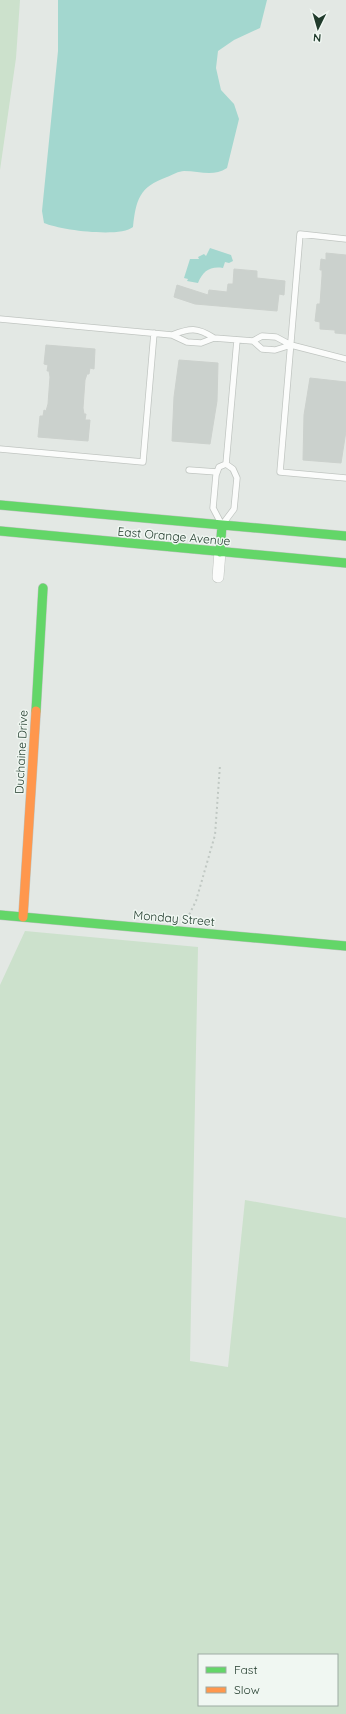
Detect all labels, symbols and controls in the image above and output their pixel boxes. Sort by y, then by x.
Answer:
north arrow [298,8,338,48]
text: N [312,31,322,45]
street label: East Orange Avenue [117,524,231,548]
street label: Duchaine Drive [11,709,31,794]
street label: Monday Street [133,907,215,929]
legend [198,1654,338,1706]
text: Fast [234,1662,258,1677]
text: Slow [234,1682,260,1697]

